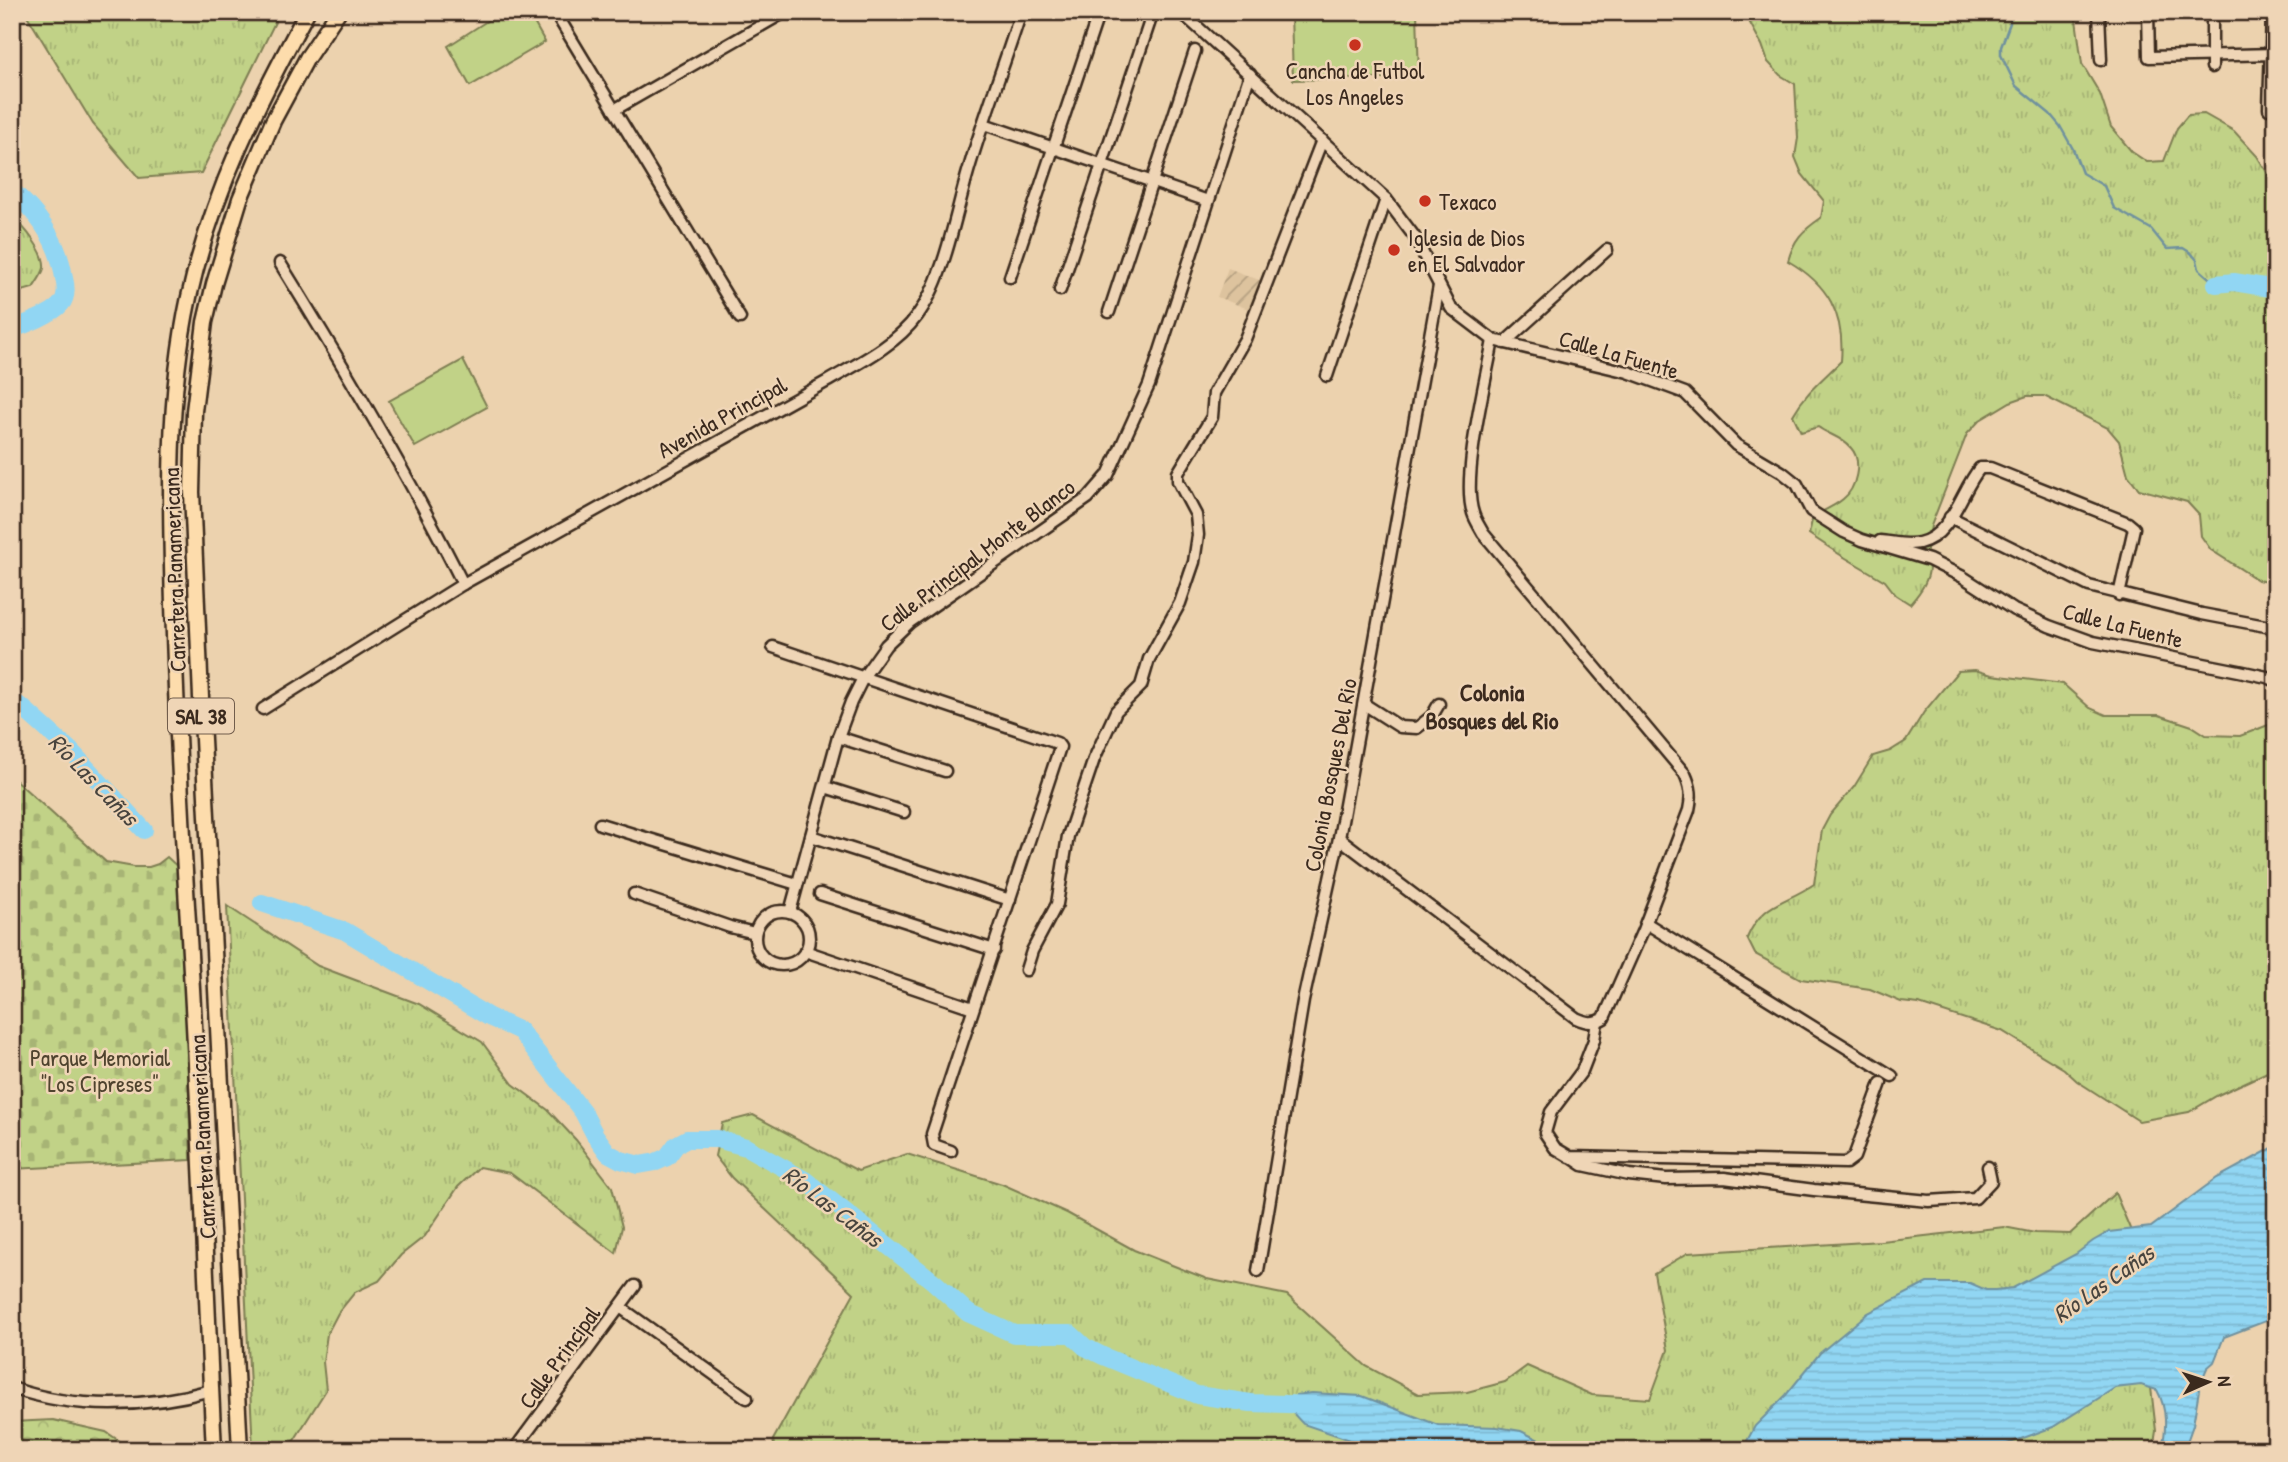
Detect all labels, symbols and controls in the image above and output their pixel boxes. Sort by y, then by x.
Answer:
marker: Cancha de Futbol Los Angeles [1347,37,1363,53]
place label: Cancha de Futbol Los Angeles [1286,55,1425,112]
place label: Texaco [1439,186,1496,217]
marker: Texaco [1417,193,1433,209]
place label: Iglesia de Dios en El Salvador [1408,222,1526,279]
marker: Iglesia de Dios en El Salvador [1386,242,1402,258]
street label: Calle La Fuente [1555,322,1683,386]
street label: Avenida Principal [652,368,793,465]
street label: Carretera Panamericana [155,467,193,673]
street label: Calle Principal Monte Blanco [873,471,1081,639]
street label: Calle La Fuente [2059,595,2187,655]
street label: Colonia Bosques Del Rio [1296,676,1364,874]
district label: Colonia Bosques del Rio [1426,676,1559,737]
road number: SAL 38 [168,698,234,734]
water label: Río Las Cañas [42,726,148,834]
street label: Carretera Panamericana [181,1034,223,1240]
park label: Parque Memorial "Los Cipreses" [30,1042,171,1099]
water label: Río Las Cañas [777,1158,891,1256]
water label: Río Las Cañas [2046,1235,2162,1330]
street label: Calle Principal [511,1298,607,1415]
north arrow [2172,1346,2242,1416]
text: N [2212,1375,2238,1387]

